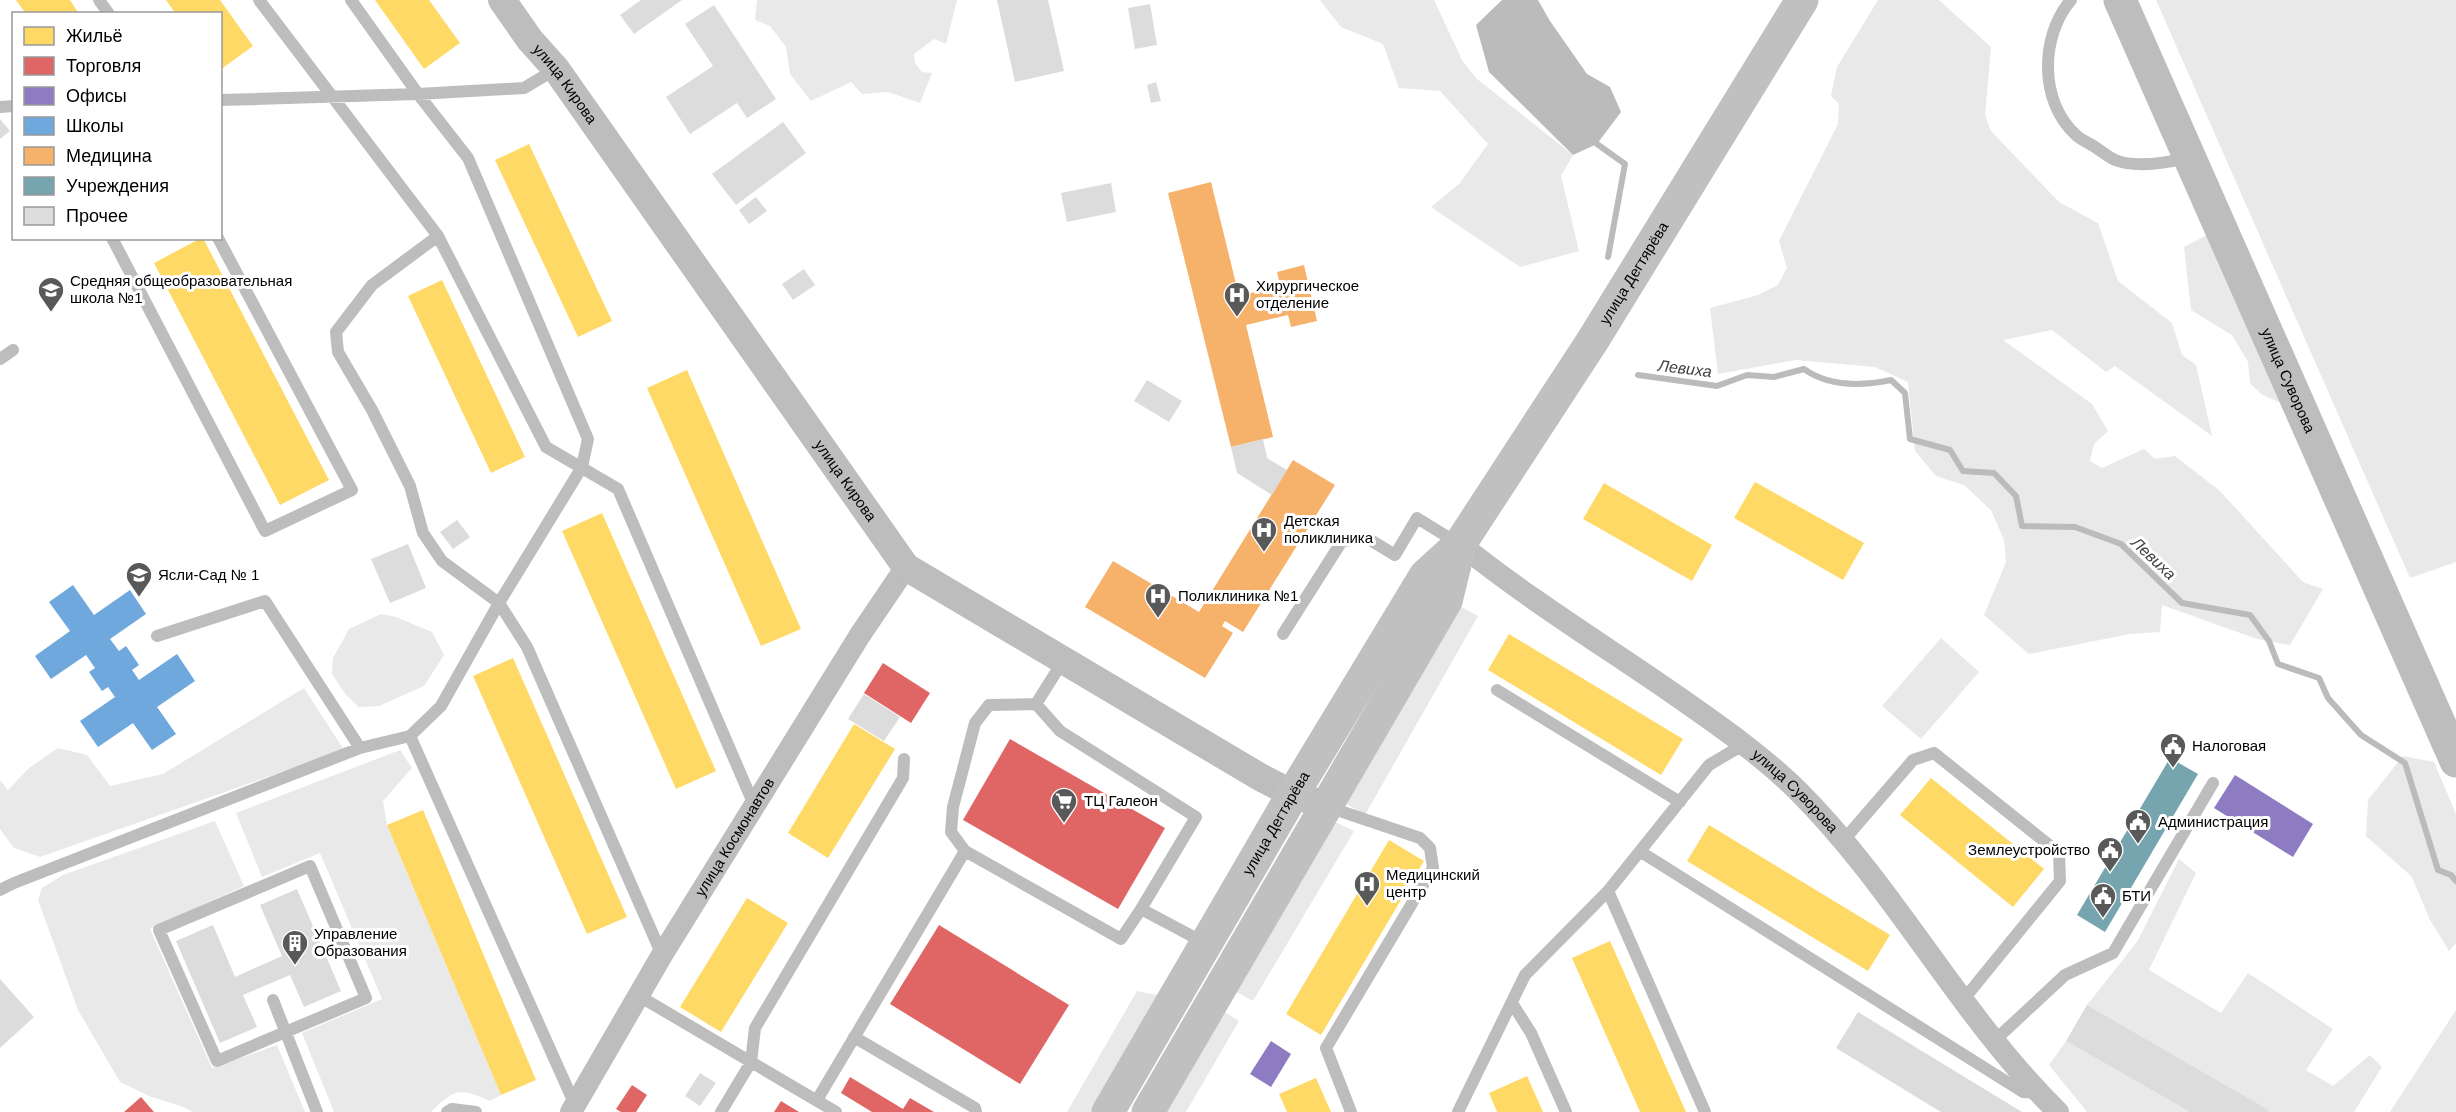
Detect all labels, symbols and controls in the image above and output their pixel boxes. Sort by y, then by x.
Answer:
legend [12,12,222,240]
text: Жильё [66,26,123,46]
street label: улица Кирова [530,40,601,127]
text: Торговля [66,56,141,76]
text: Офисы [66,86,127,106]
text: Школы [66,116,124,136]
text: Медицина [66,146,153,166]
text: Учреждения [66,176,169,196]
text: Прочее [66,206,128,226]
street label: улица Дегтярёва [1596,218,1672,327]
place label: Средняя общеобразовательная школа №1 [70,272,292,306]
school or university icon: Средняя общеобразовательная школа №1 [36,275,66,313]
place label: Хирургическое отделение [1256,277,1359,311]
hospital icon: Хирургическое отделение [1222,280,1252,318]
street label: улица Суворова [2258,325,2319,436]
water label: Левиха [1656,357,1713,380]
street label: улица Кирова [811,437,881,525]
place label: Детская поликлиника [1284,512,1374,546]
hospital icon: Детская поликлиника [1249,515,1279,553]
water label: Левиха [2127,533,2179,583]
school or university icon: Ясли-Сад № 1 [124,560,154,598]
place label: Ясли-Сад № 1 [158,566,259,583]
hospital icon: Поликлиника №1 [1143,581,1173,619]
place label: Поликлиника №1 [1178,587,1298,604]
public building icon: Налоговая [2158,731,2188,769]
place label: Налоговая [2192,737,2266,754]
street label: улица Суворова [1749,745,1842,837]
street label: улица Дегтярёва [1239,768,1313,878]
street label: улица Космонавтов [691,775,777,899]
supermarket icon: ТЦ Галеон [1049,786,1079,824]
place label: ТЦ Галеон [1084,792,1158,809]
public building icon: Администрация [2123,807,2153,845]
place label: Администрация [2158,813,2268,830]
public building icon: Землеустройство [2095,835,2125,873]
place label: Землеустройство [1968,841,2090,858]
place label: Медицинский центр [1386,866,1480,900]
hospital icon: Медицинский центр [1352,869,1382,907]
public building icon: БТИ [2088,881,2118,919]
place label: БТИ [2122,887,2151,904]
place label: Управление Образования [314,925,407,959]
building icon: Управление Образования [280,928,310,966]

